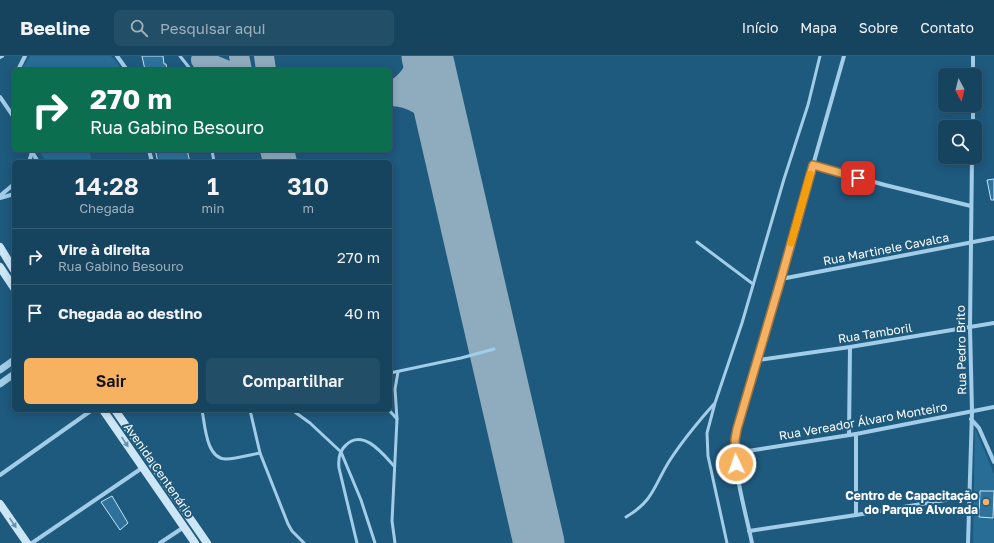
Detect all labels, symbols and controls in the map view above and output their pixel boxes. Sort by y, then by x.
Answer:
search box [114,10,394,46]
text: Beeline [20,16,90,39]
icon: search [128,17,150,39]
text: Pesquisar aqui [160,19,266,37]
text: Início [742,19,778,36]
text: Mapa [800,19,837,36]
text: Sobre [859,19,898,36]
text: Contato [920,19,974,36]
north arrow [938,68,982,112]
map controls [938,68,982,164]
text: 270 m [90,82,172,115]
icon: right [24,84,76,136]
text: Rua Gabino Besouro [90,116,264,138]
button: search [938,120,982,164]
pin [841,161,875,195]
icon: arrive [847,167,869,189]
text: 14:28 [75,171,139,200]
text: 1 [207,171,219,200]
text: 310 [287,171,329,200]
text: Chegada [79,200,134,216]
text: min [202,200,225,216]
text: m [302,200,314,216]
street label: Rua Martinele Cavalca [822,229,950,269]
text: Vire à direita [58,240,150,258]
icon: right [24,246,46,268]
text: 270 m [337,248,380,266]
text: Rua Gabino Besouro [58,258,184,274]
icon: arrive [24,302,46,324]
text: Chegada ao destino [58,304,202,322]
text: 40 m [345,304,380,322]
street label: Rua Pedro Brito [953,305,969,395]
street label: Rua Tamboril [837,320,913,346]
button: Sair [24,358,198,404]
button: Compartilhar [206,358,380,404]
street label: Rua Vereador Álvaro Monteiro [778,399,948,443]
street label: Avenida Centenário [121,420,197,520]
one-way arrow [121,437,129,447]
position arrow [715,443,757,485]
place label: Centro de Capacitação do Parque Alvorada [845,488,978,517]
marker: Centro de Capacitação do Parque Alvorada [981,497,991,507]
one-way arrow [9,518,17,529]

